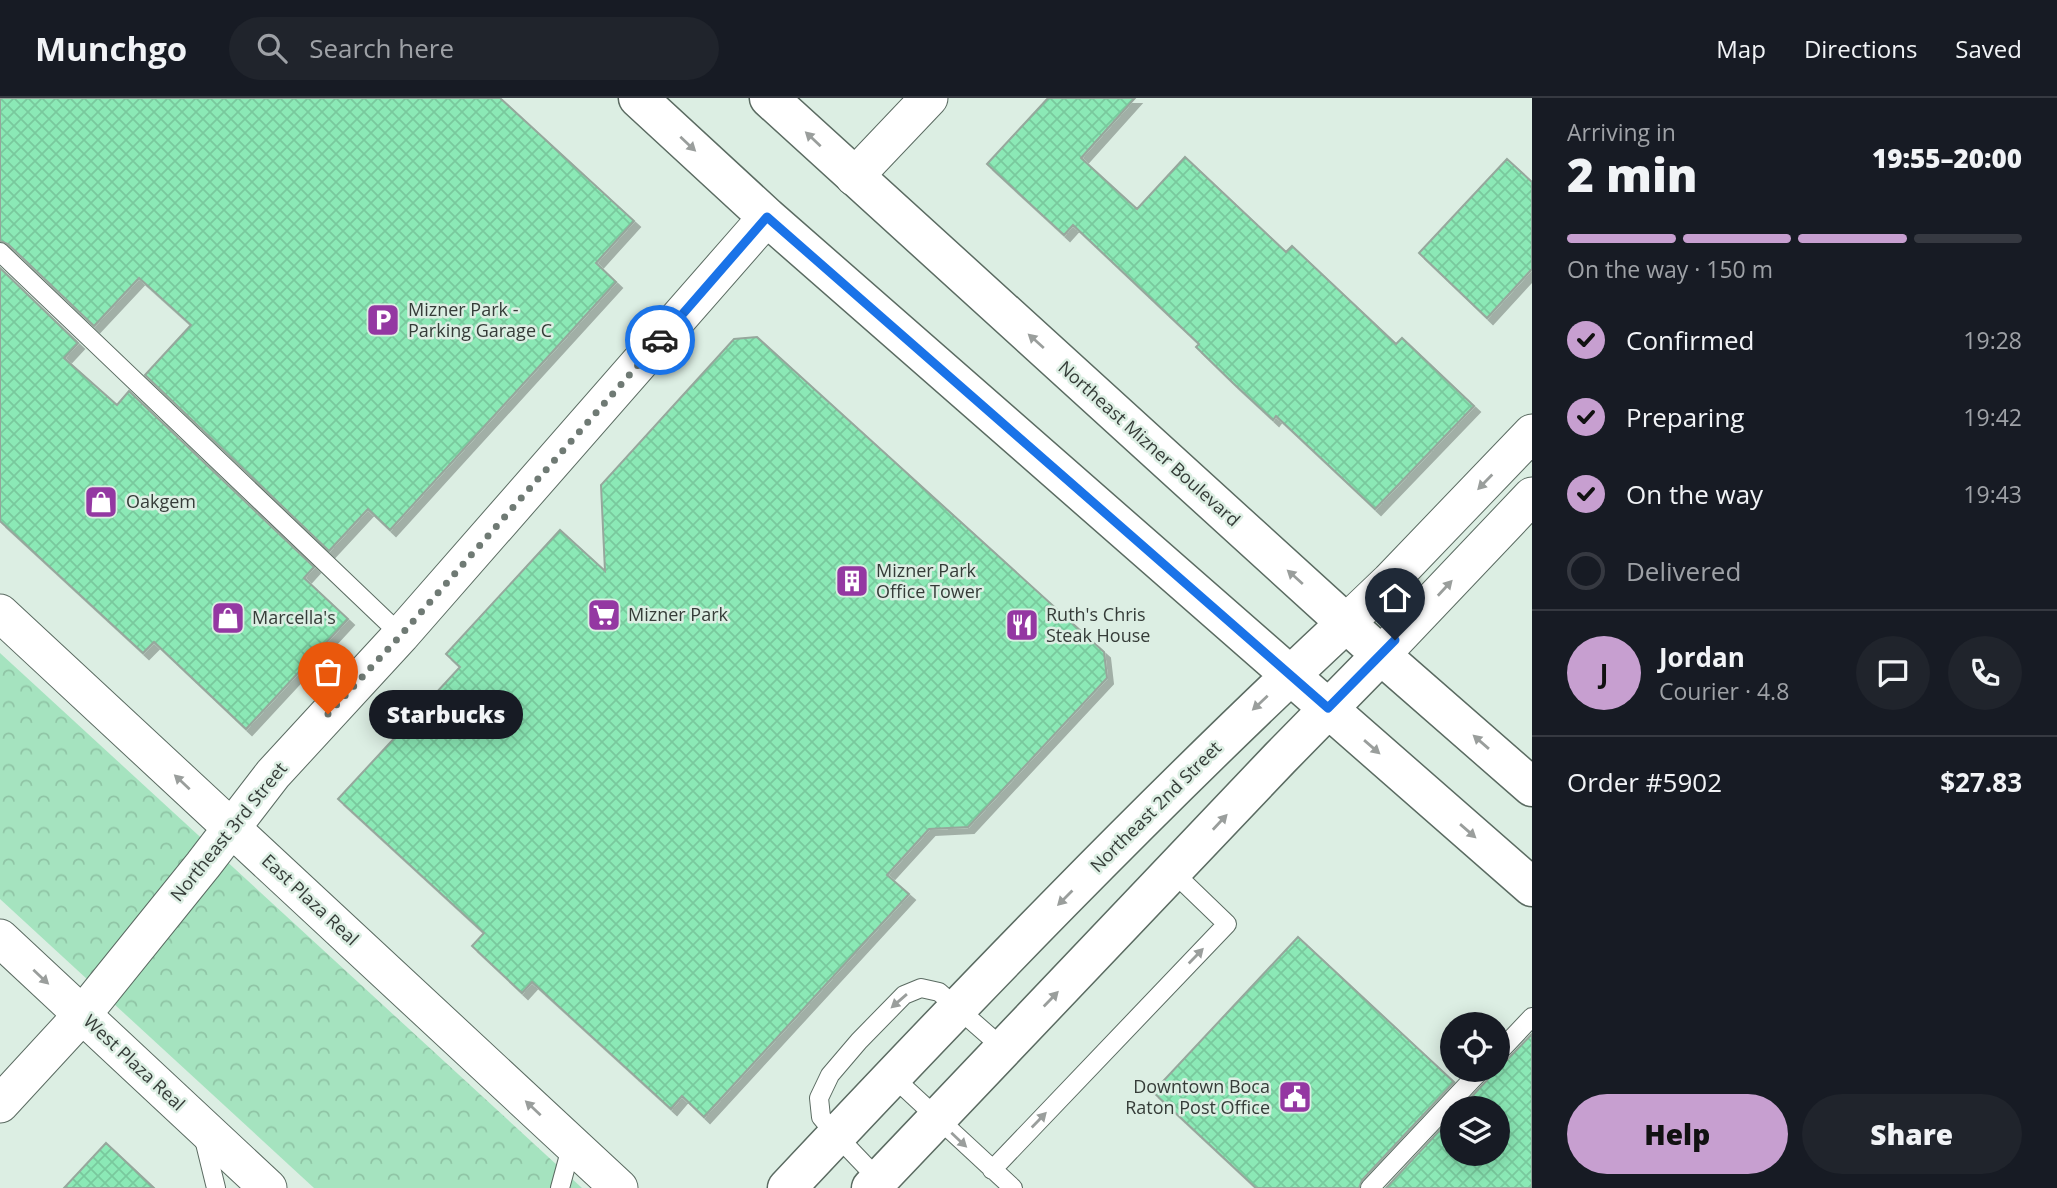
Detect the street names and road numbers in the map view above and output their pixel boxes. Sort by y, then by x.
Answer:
street label: Northeast Mizner Boulevard [1054,355,1246,531]
street label: Northeast 2nd Street [1084,735,1226,877]
street label: Northeast 3rd Street [165,757,292,906]
street label: East Plaza Real [257,848,364,950]
street label: West Plaza Real [79,1009,191,1116]

